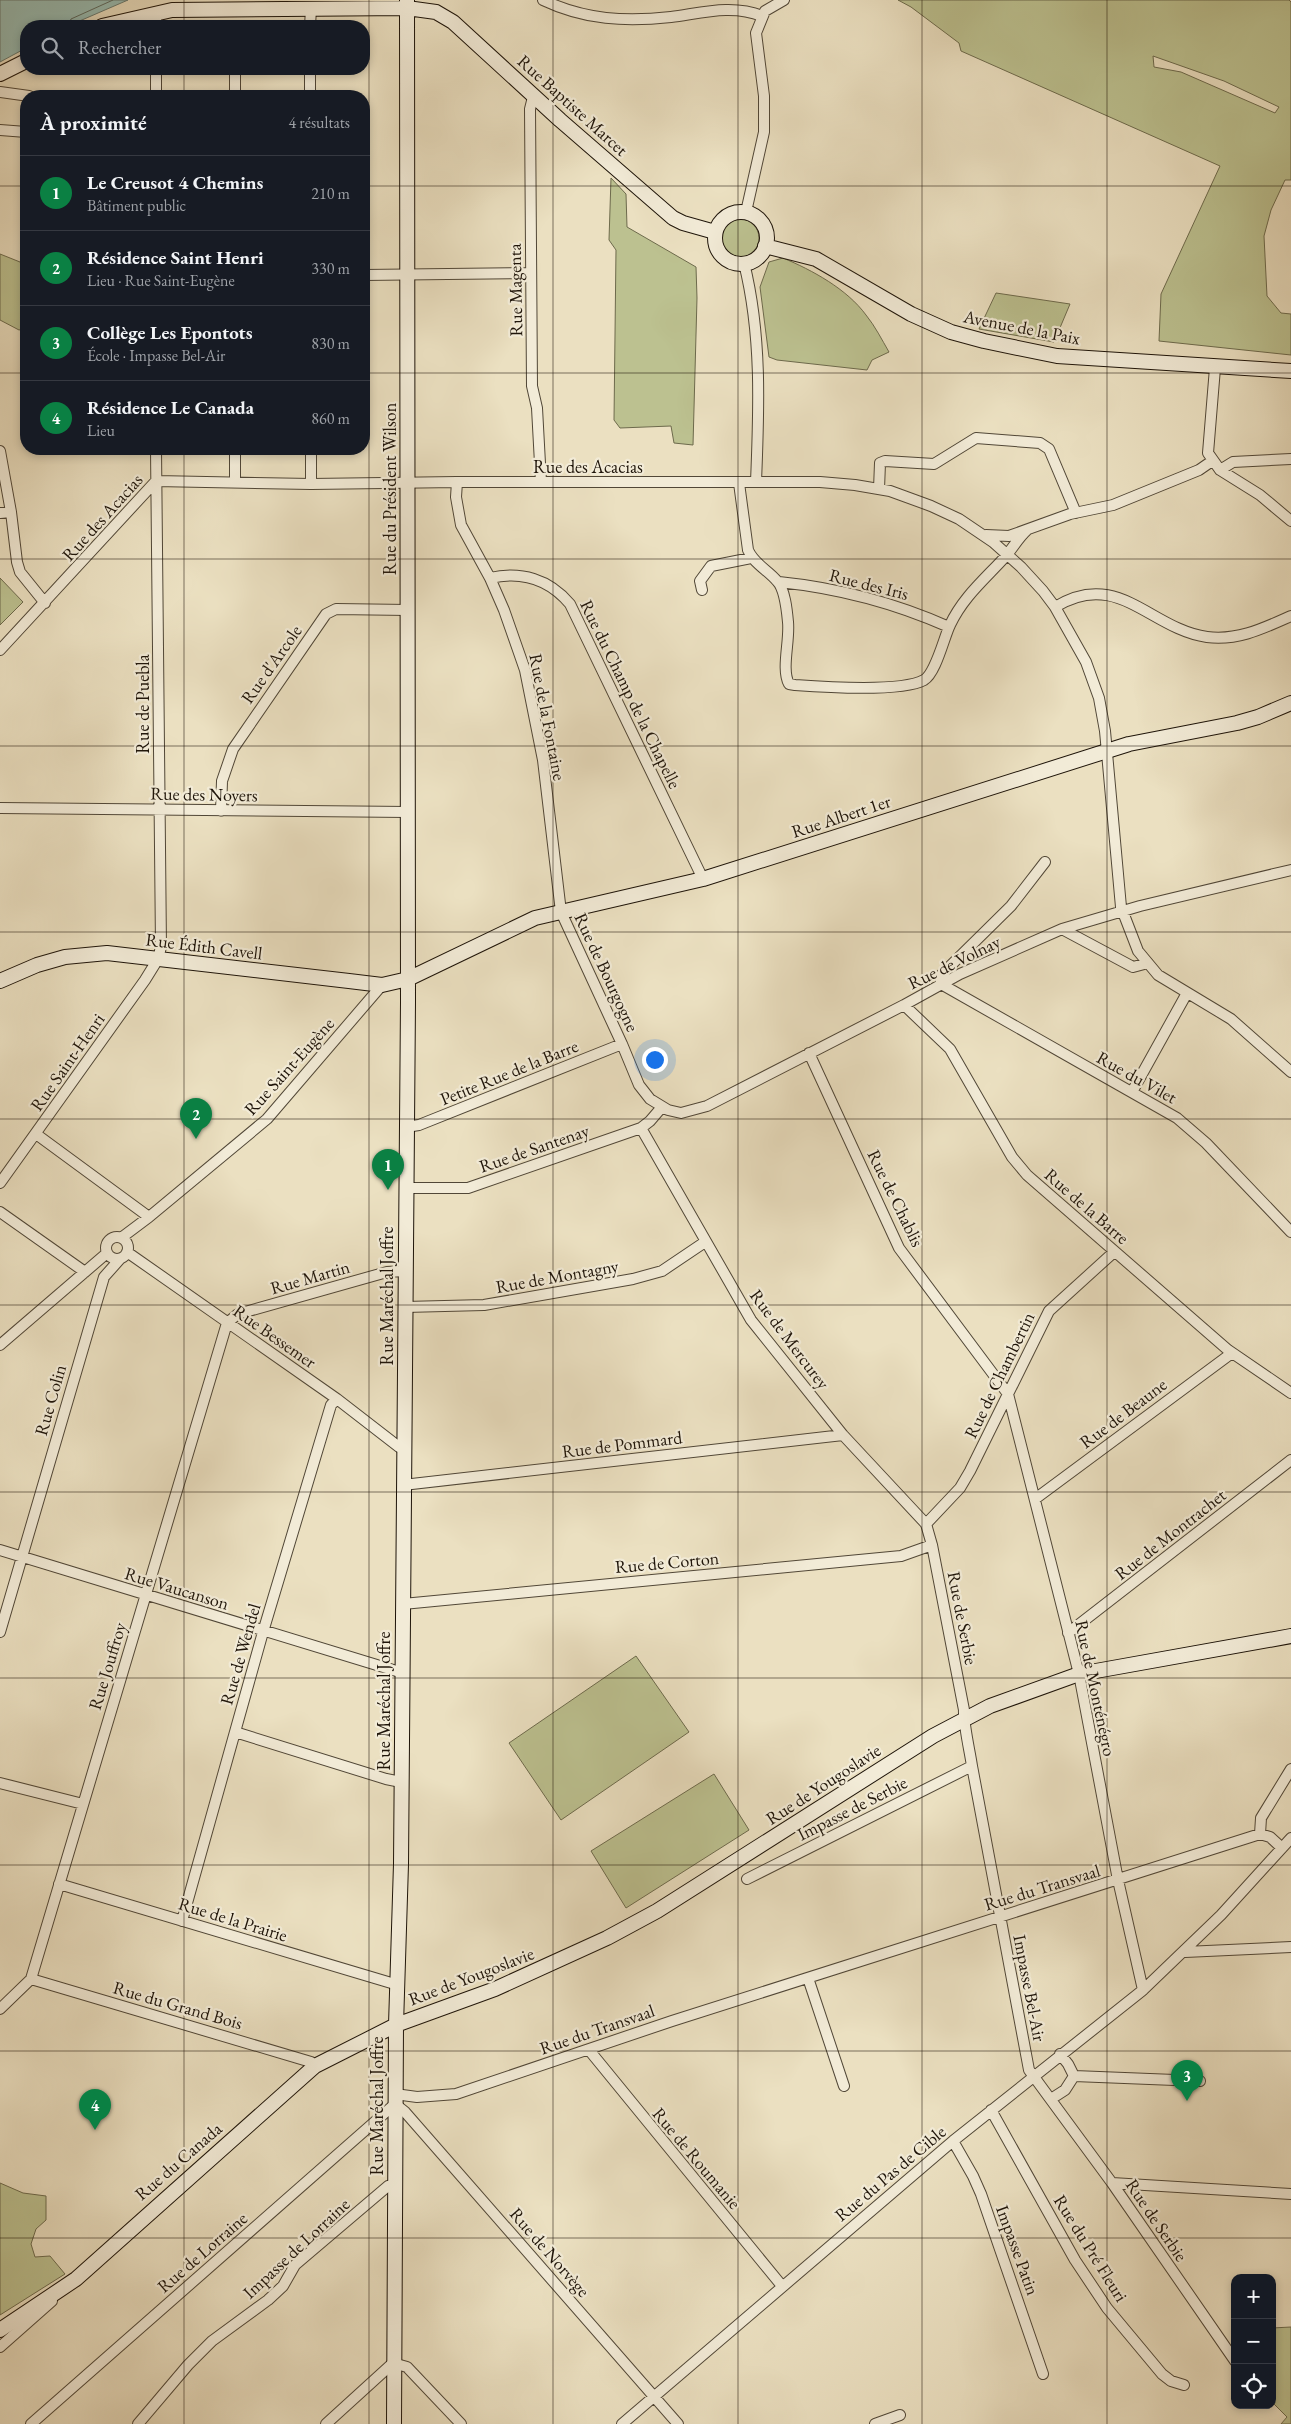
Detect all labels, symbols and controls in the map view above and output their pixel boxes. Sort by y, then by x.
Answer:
search box [20,20,370,75]
icon: search [38,34,66,62]
text: Rechercher [78,35,161,60]
street label: Rue Baptiste Marcet [513,49,633,161]
text: À proximité [40,109,147,136]
text: 4 résultats [288,112,350,133]
text: Le Creusot 4 Chemins [87,170,263,195]
text: 1 [52,183,60,204]
text: 210 m [311,183,350,204]
text: Bâtiment public [87,195,186,216]
street label: Rue Magenta [503,242,527,337]
text: Résidence Saint Henri [87,245,264,270]
text: 2 [52,258,60,279]
text: 330 m [311,258,350,279]
text: Lieu · Rue Saint-Eugène [87,270,235,291]
street label: Avenue de la Paix [961,304,1083,350]
text: Collège Les Epontots [87,320,253,345]
text: 3 [52,333,60,354]
text: 830 m [311,333,350,354]
text: École · Impasse Bel-Air [87,345,225,366]
text: Résidence Le Canada [87,395,254,420]
street label: Rue du Président Wilson [378,402,401,575]
text: 4 [52,408,60,429]
text: 860 m [311,408,350,429]
text: Lieu [87,420,115,441]
street label: Rue des Acacias [533,455,643,478]
street label: Rue des Acacias [57,468,147,566]
street label: Rue des Iris [827,563,911,605]
street label: Rue du Champ de la Chapelle [575,596,687,792]
street label: Rue d'Arcole [235,620,307,708]
street label: Rue de la Fontaine [524,652,572,782]
street label: Rue de Puebla [131,653,154,754]
street label: Rue des Noyers [150,782,258,806]
street label: Rue Albert 1er [788,789,894,843]
street label: Rue de Bourgogne [569,909,645,1035]
street label: Rue Édith Cavell [144,927,264,965]
street label: Rue de Volnay [904,930,1004,994]
street label: Rue Saint-Henri [25,1008,110,1115]
street label: Rue Saint-Eugène [239,1012,339,1120]
street label: Petite Rue de la Barre [437,1034,581,1110]
street label: Rue du Vilet [1093,1046,1181,1109]
your location [642,1047,668,1073]
pin: 2 [180,1098,212,1139]
street label: Rue de Santenay [476,1118,592,1178]
street label: Rue de Chablis [863,1146,930,1251]
pin: 1 [372,1149,404,1190]
street label: Rue de la Barre [1040,1163,1134,1249]
street label: Rue Maréchal Joffre [375,1227,398,1365]
street label: Rue de Montagny [494,1254,620,1298]
street label: Rue Martin [268,1255,353,1299]
street label: Rue de Mercurey [745,1284,835,1394]
street label: Rue Bessemer [229,1299,321,1373]
street label: Rue de Chambertin [958,1308,1040,1442]
street label: Rue Colin [29,1361,71,1438]
street label: Rue de Beaune [1075,1373,1171,1453]
street label: Rue de Pommard [561,1425,684,1463]
street label: Rue de Montrachet [1110,1483,1231,1585]
street label: Rue de Corton [614,1546,721,1578]
street label: Rue Vaucanson [122,1561,232,1615]
street label: Rue de Serbie [943,1569,983,1667]
street label: Rue de Wendel [215,1601,265,1707]
street label: Rue de Monténégro [1070,1618,1122,1758]
street label: Rue Jouffroy [83,1619,131,1712]
street label: Rue Maréchal Joffre [372,1632,395,1770]
street label: Rue de Yougoslavie [761,1738,885,1830]
street label: Impasse de Serbie [793,1770,911,1846]
street label: Rue du Transvaal [981,1858,1103,1916]
street label: Rue de la Prairie [176,1892,290,1946]
street label: Impasse Bel-Air [1008,1933,1052,2043]
street label: Rue de Yougoslavie [405,1941,537,2011]
street label: Rue du Grand Bois [111,1976,245,2034]
street label: Rue du Transvaal [536,1999,658,2059]
street label: Rue Maréchal Joffre [365,2037,388,2175]
pin: 3 [1171,2060,1203,2101]
pin: 4 [79,2089,111,2130]
street label: Rue de Roumanie [648,2102,746,2214]
street label: Rue du Canada [130,2116,227,2205]
street label: Rue du Pas de Cible [830,2120,950,2226]
street label: Rue de Serbie [1121,2174,1193,2266]
street label: Rue du Pré Fleuri [1049,2190,1133,2306]
street label: Impasse de Lorraine [238,2193,354,2303]
street label: Impasse Patin [991,2202,1045,2299]
street label: Rue de Norvège [505,2203,595,2301]
street label: Rue de Lorraine [152,2207,252,2297]
map controls [1231,2274,1276,2409]
button: + [1231,2274,1276,2319]
button: − [1231,2319,1276,2364]
button: locate [1231,2364,1276,2409]

